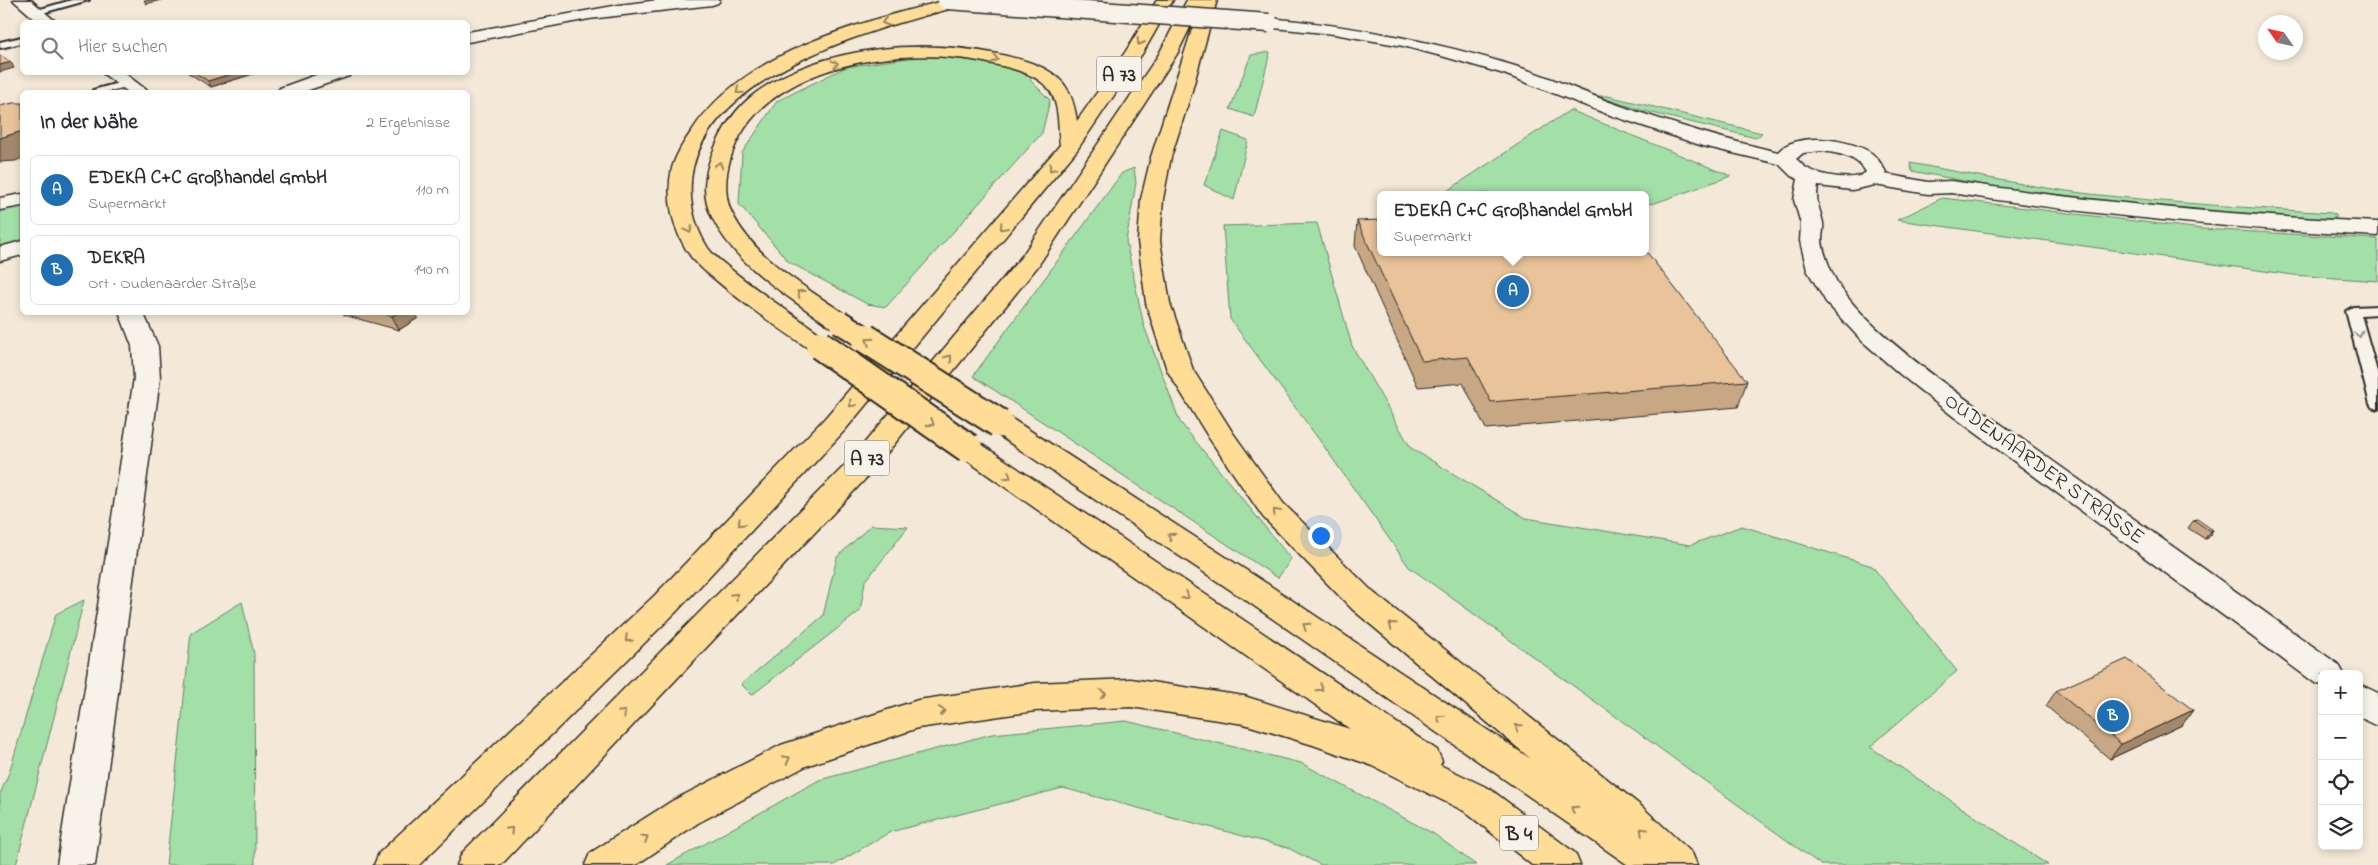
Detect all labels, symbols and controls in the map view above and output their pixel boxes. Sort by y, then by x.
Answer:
north arrow [2258,15,2303,60]
one-way arrow [881,16,890,26]
search box [20,20,470,75]
icon: search [38,34,66,62]
text: Hier suchen [78,34,167,61]
one-way arrow [1137,37,1147,46]
one-way arrow [991,53,1000,64]
road number: A 73 [1096,56,1142,92]
one-way arrow [830,60,838,70]
one-way arrow [736,85,745,93]
text: In der Nähe [40,108,138,138]
text: 2 Ergebnisse [366,111,450,135]
one-way arrow [713,161,724,170]
one-way arrow [1049,163,1058,172]
text: EDEKA C+C Großhandel GmbH [88,165,327,192]
text: A [52,178,62,202]
text: 110 m [415,178,449,202]
popup [1377,191,1649,256]
text: Supermarkt [88,192,167,216]
text: EDEKA C+C Großhandel GmbH [1394,198,1632,225]
one-way arrow [1000,222,1009,231]
one-way arrow [682,225,693,234]
text: Supermarkt [1394,225,1472,249]
text: DEKRA [88,245,145,272]
text: B [52,258,62,282]
text: 140 m [414,258,449,282]
text: Ort · Oudenaarder Straße [88,272,256,296]
pin: A [1497,272,1529,310]
one-way arrow [797,290,806,298]
one-way arrow [2353,330,2364,339]
one-way arrow [866,337,875,347]
one-way arrow [944,355,953,364]
street label: OUDENAARDER STRASSE [1937,386,2150,553]
one-way arrow [849,399,858,408]
one-way arrow [926,417,935,426]
road number: A 73 [844,440,890,476]
one-way arrow [1003,469,1012,479]
one-way arrow [1273,508,1282,517]
one-way arrow [738,517,747,526]
your location [1308,523,1334,549]
one-way arrow [1167,533,1176,542]
one-way arrow [1180,590,1190,599]
one-way arrow [729,593,738,602]
one-way arrow [1389,621,1398,630]
one-way arrow [1302,623,1312,632]
one-way arrow [624,633,633,642]
map controls [2318,670,2363,850]
button: + [2318,670,2363,715]
one-way arrow [1315,681,1324,691]
one-way arrow [1099,689,1107,700]
pin: B [2097,697,2129,735]
one-way arrow [938,706,946,717]
one-way arrow [617,710,626,719]
one-way arrow [1436,715,1446,724]
button: − [2318,715,2363,760]
one-way arrow [1515,724,1524,733]
one-way arrow [782,755,791,765]
button: locate [2318,760,2363,805]
button: layers [2318,805,2363,850]
one-way arrow [1571,806,1580,815]
road number: B 4 [1500,816,1538,850]
one-way arrow [504,827,513,836]
one-way arrow [1640,828,1649,837]
one-way arrow [640,835,649,845]

